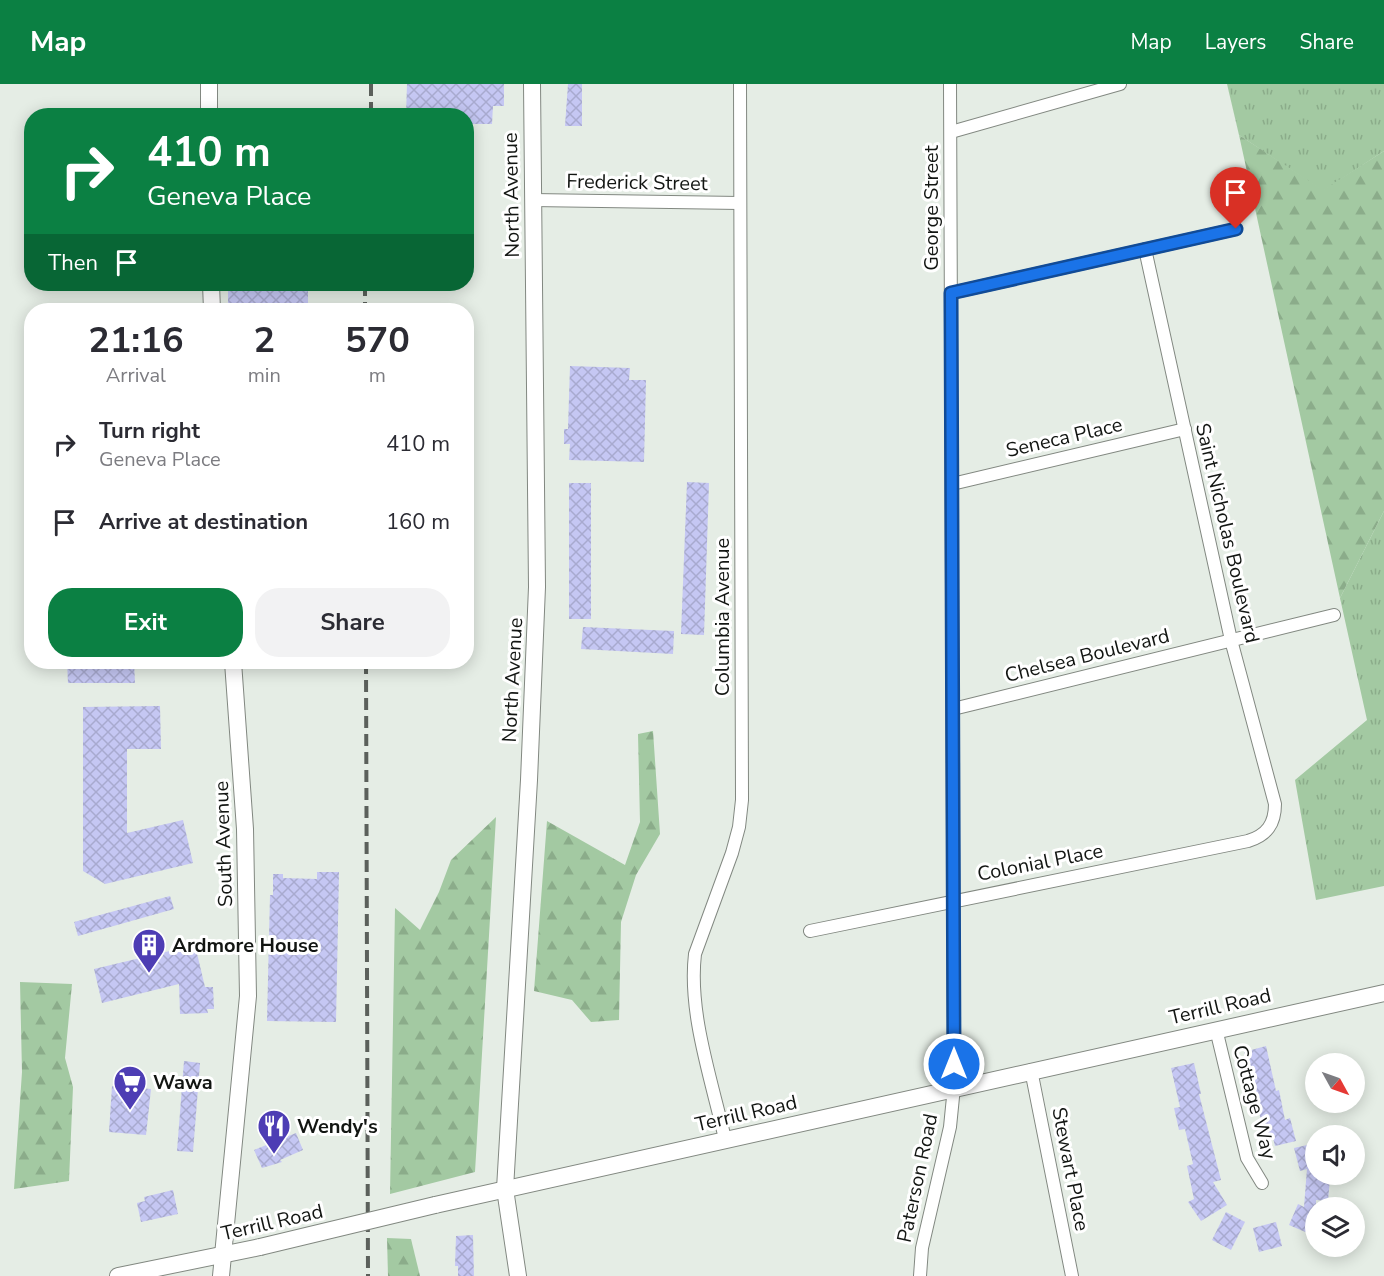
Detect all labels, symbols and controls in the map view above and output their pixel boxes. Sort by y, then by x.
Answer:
text: Map [30,23,86,61]
text: Map [1130,28,1172,56]
text: Layers [1205,28,1266,56]
text: Share [1299,28,1354,56]
text: 410 m [147,124,271,181]
icon: right [48,132,126,210]
street label: North Avenue [497,132,526,258]
street label: George Street [918,144,945,271]
pin [1210,167,1261,229]
street label: Frederick Street [566,168,709,197]
icon: arrive [1219,176,1252,209]
text: Geneva Place [147,178,311,215]
icon: arrive [110,246,143,279]
text: Then [48,248,98,278]
text: 21:16 [88,316,184,365]
text: 2 [253,316,275,365]
text: 570 [345,316,410,365]
text: Arrival [106,362,166,389]
text: min [248,362,281,389]
text: m [369,362,386,389]
street label: Seneca Place [1003,411,1125,464]
text: Turn right [99,416,200,446]
street label: Saint Nicholas Boulevard [1189,420,1266,646]
icon: right [48,428,81,461]
text: 410 m [386,429,450,459]
text: Geneva Place [99,446,221,473]
icon: arrive [48,506,81,539]
text: Arrive at destination [99,507,308,537]
text: 160 m [386,507,450,537]
street label: Columbia Avenue [709,538,736,696]
button: Exit [48,588,243,657]
button: Share [255,588,450,657]
street label: North Avenue [496,617,529,743]
street label: Chelsea Boulevard [1002,622,1172,689]
street label: South Avenue [208,780,239,908]
street label: Colonial Place [975,837,1105,888]
building icon: Ardmore House [131,927,167,974]
place label: Ardmore House [172,932,319,959]
street label: Terrill Road [1167,982,1274,1031]
position arrow [922,1032,986,1096]
street label: Cottage Way [1226,1042,1283,1163]
north arrow [1305,1053,1365,1113]
map controls [1305,1053,1365,1257]
supermarket icon: Wawa [112,1064,148,1111]
place label: Wawa [153,1069,213,1096]
street label: Terrill Road [693,1089,800,1138]
street label: Stewart Place [1045,1105,1096,1233]
restaurant icon: Wendy's [256,1108,292,1155]
street label: Paterson Road [891,1111,944,1245]
place label: Wendy's [297,1113,378,1140]
button: sound [1305,1125,1365,1185]
button: layers [1305,1197,1365,1257]
street label: Terrill Road [219,1198,326,1247]

